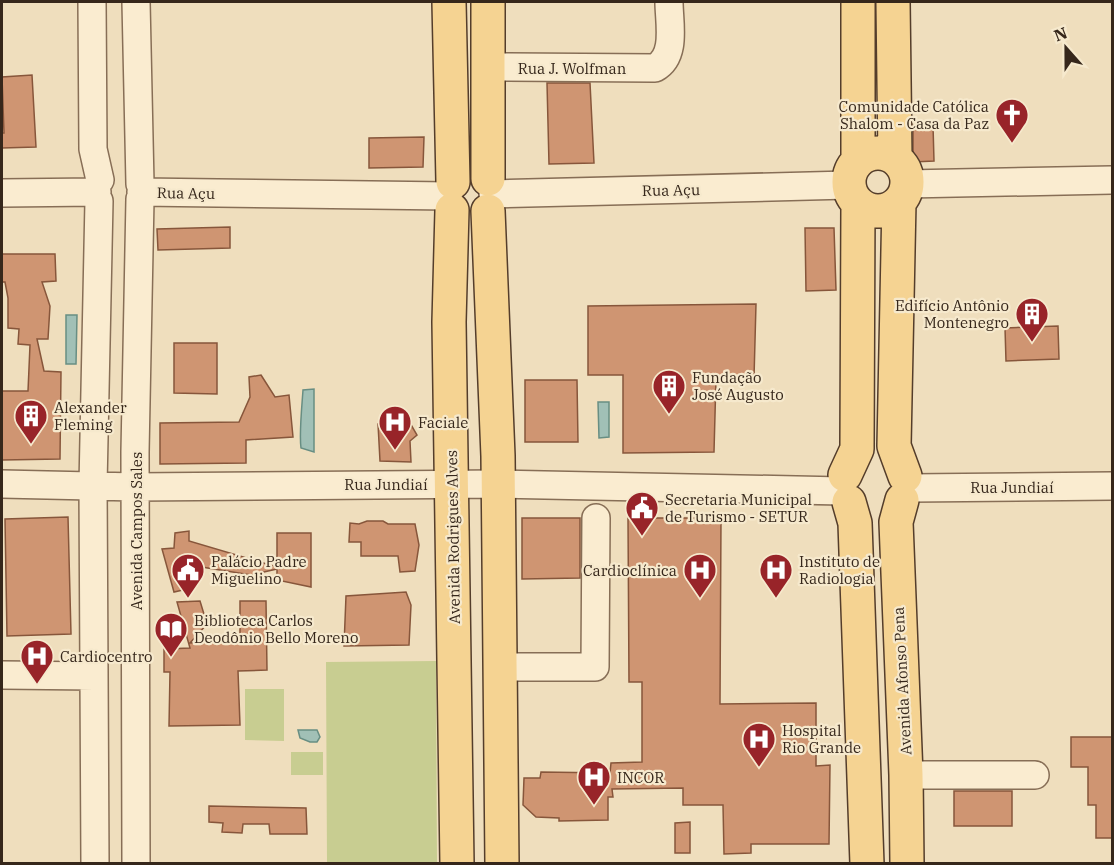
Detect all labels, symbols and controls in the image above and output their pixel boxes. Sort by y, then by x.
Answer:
north arrow [1036,18,1096,78]
text: N [1051,22,1070,46]
street label: Rua J. Wolfman [518,59,627,78]
place label: Comunidade Católica Shalom - Casa da Paz [839,97,989,133]
church icon: Comunidade Católica Shalom - Casa da Paz [994,97,1030,144]
street label: Rua Açu [642,180,700,200]
street label: Rua Açu [157,183,215,203]
place label: Edifício Antônio Montenegro [895,296,1009,332]
building icon: Edifício Antônio Montenegro [1014,296,1050,343]
building icon: Fundação José Augusto [651,368,687,415]
place label: Fundação José Augusto [692,368,784,404]
building icon: Alexander Fleming [13,398,49,445]
place label: Alexander Fleming [54,398,127,434]
hospital icon: Faciale [377,404,413,451]
place label: Faciale [418,413,468,432]
street label: Avenida Rodrigues Alves [442,450,464,624]
street label: Avenida Campos Sales [127,452,146,610]
street label: Rua Jundiaí [344,475,428,494]
street label: Rua Jundiaí [970,478,1054,497]
public building icon: Secretaria Municipal de Turismo - SETUR [624,490,660,537]
place label: Secretaria Municipal de Turismo - SETUR [665,490,812,526]
public building icon: Palácio Padre Miguelino [170,552,206,599]
place label: Palácio Padre Miguelino [211,552,307,588]
hospital icon: Cardioclínica [682,552,718,599]
hospital icon: Instituto de Radiologia [758,552,794,599]
place label: Instituto de Radiologia [799,552,880,588]
place label: Cardioclínica [583,561,677,580]
street label: Avenida Afonso Pena [889,606,915,756]
library icon: Biblioteca Carlos Deodônio Bello Moreno [153,611,189,658]
place label: Biblioteca Carlos Deodônio Bello Moreno [194,611,358,647]
hospital icon: Cardiocentro [19,638,55,685]
place label: Cardiocentro [60,647,153,666]
hospital icon: Hospital Rio Grande [741,721,777,768]
place label: Hospital Rio Grande [782,721,861,757]
hospital icon: INCOR [576,759,612,806]
place label: INCOR [617,768,664,787]

